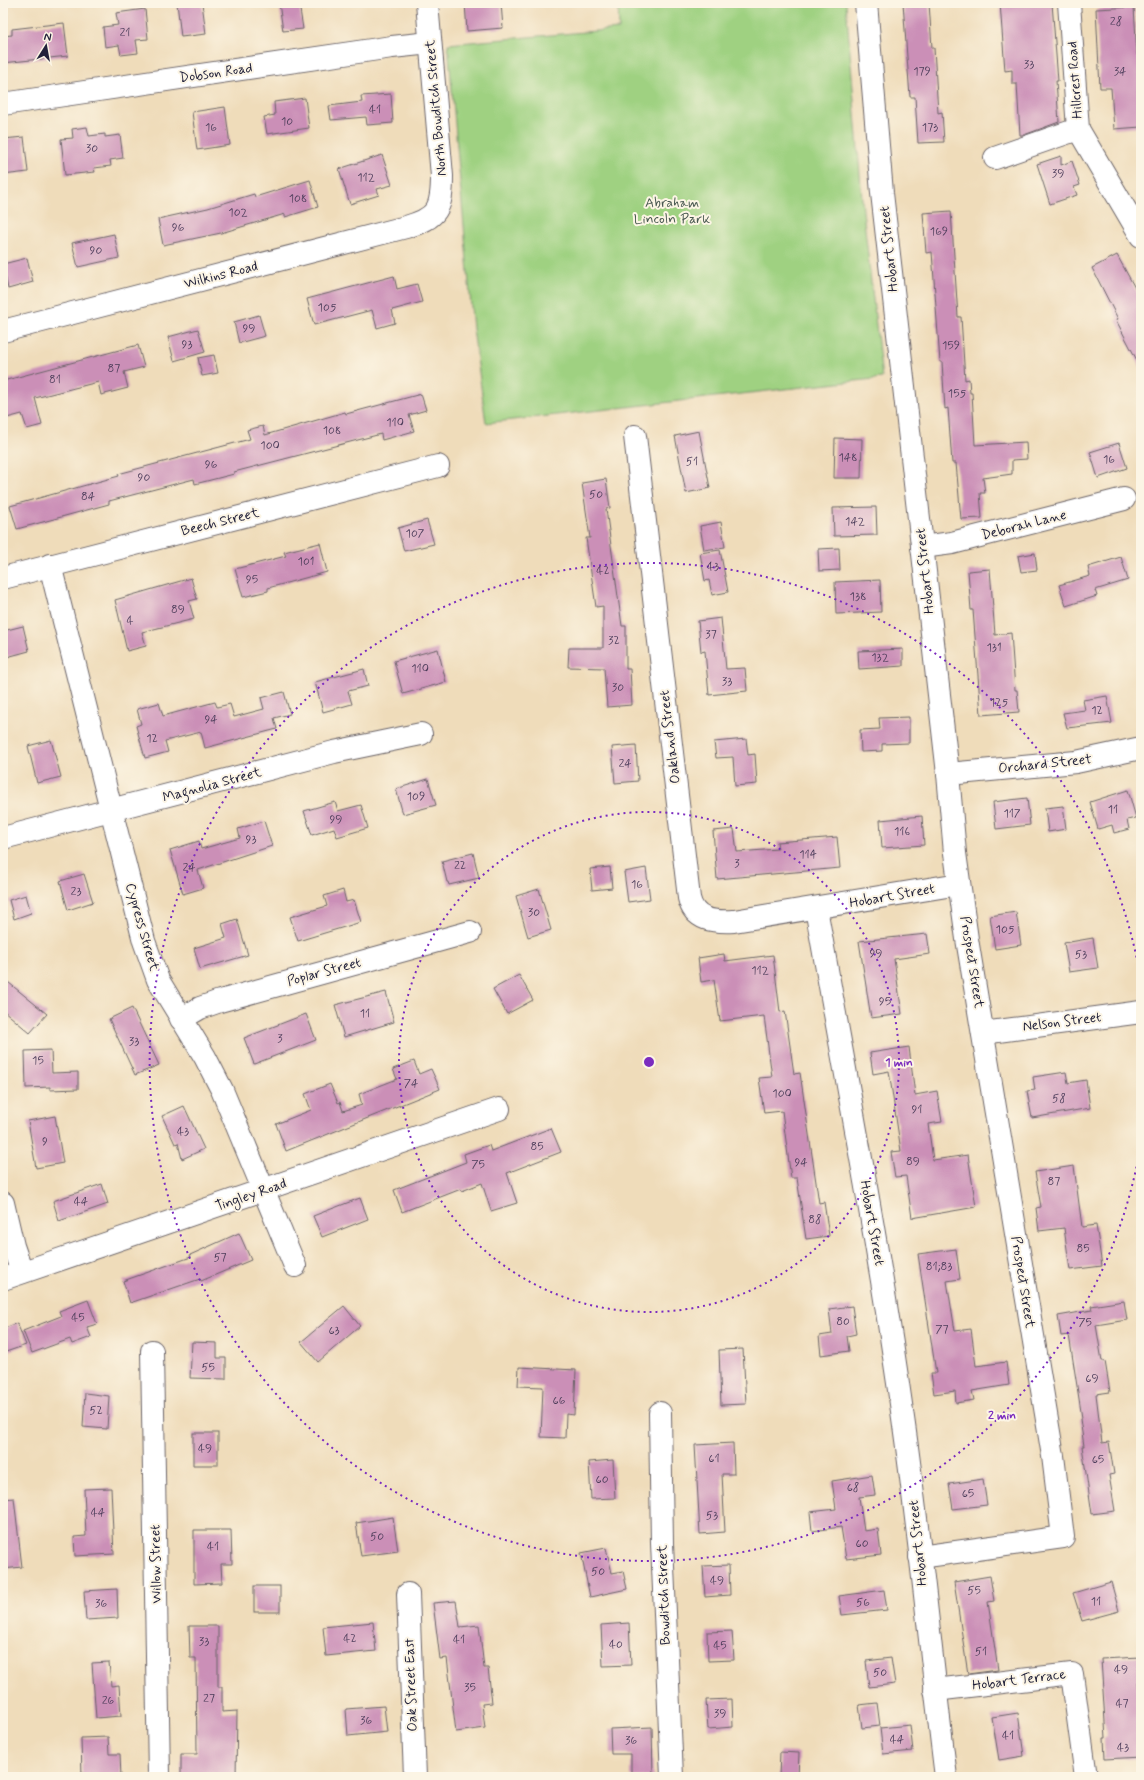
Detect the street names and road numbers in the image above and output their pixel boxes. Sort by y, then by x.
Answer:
street label: North Bowditch Street [421,38,451,177]
street label: Hillcrest Road [1063,41,1087,119]
street label: Dobson Road [178,59,254,87]
street label: Hobart Street [876,205,902,293]
street label: Wilkins Road [182,257,260,293]
street label: Beech Street [179,503,262,540]
street label: Deborah Lane [980,506,1068,544]
street label: Hobart Street [912,527,938,615]
street label: Oakland Street [655,689,685,785]
street label: Orchard Street [997,750,1093,778]
street label: Magnolia Street [161,763,265,809]
street label: Hobart Street [848,880,936,912]
street label: Cypress Street [121,881,163,974]
street label: Prospect Street [956,915,988,1010]
street label: Poplar Street [285,954,363,990]
street label: Nelson Street [1022,1008,1102,1036]
street label: Tingley Road [213,1174,289,1217]
street label: Hobart Street [856,1179,888,1267]
street label: Prospect Street [1007,1235,1039,1330]
street label: Hobart Street [905,1499,931,1587]
street label: Willow Street [146,1524,166,1604]
street label: Bowditch Street [653,1544,675,1645]
street label: Oak Street East [400,1638,422,1732]
street label: Hobart Terrace [971,1665,1067,1695]

